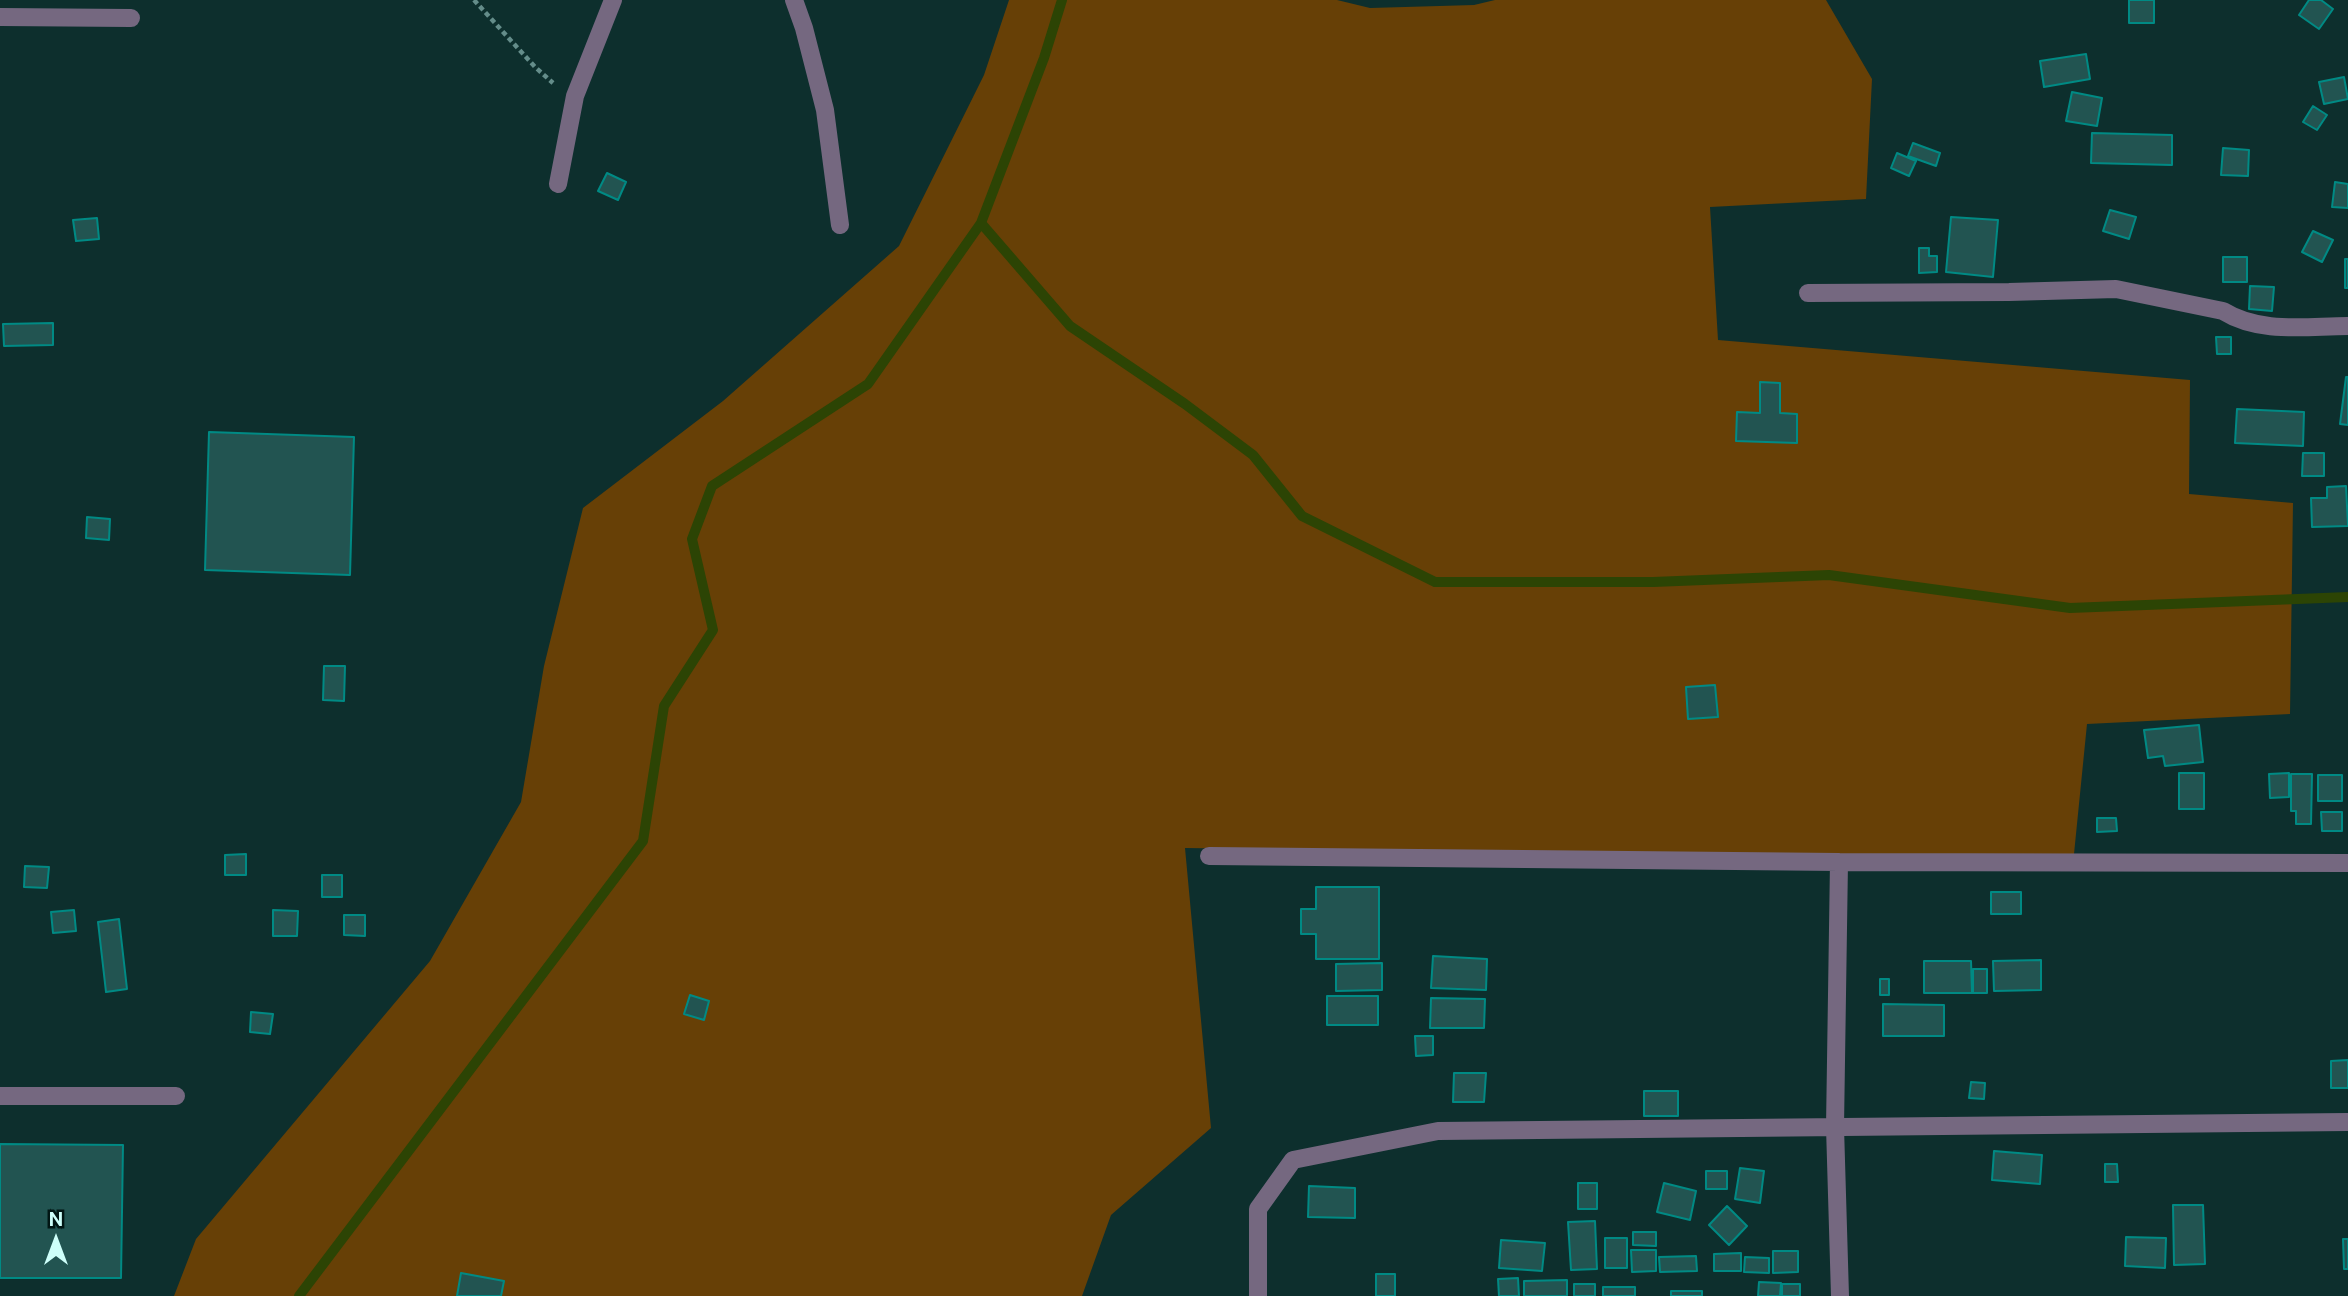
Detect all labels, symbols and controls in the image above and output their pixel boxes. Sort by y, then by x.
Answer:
north arrow [21,1205,91,1275]
text: N [49,1208,63,1230]

